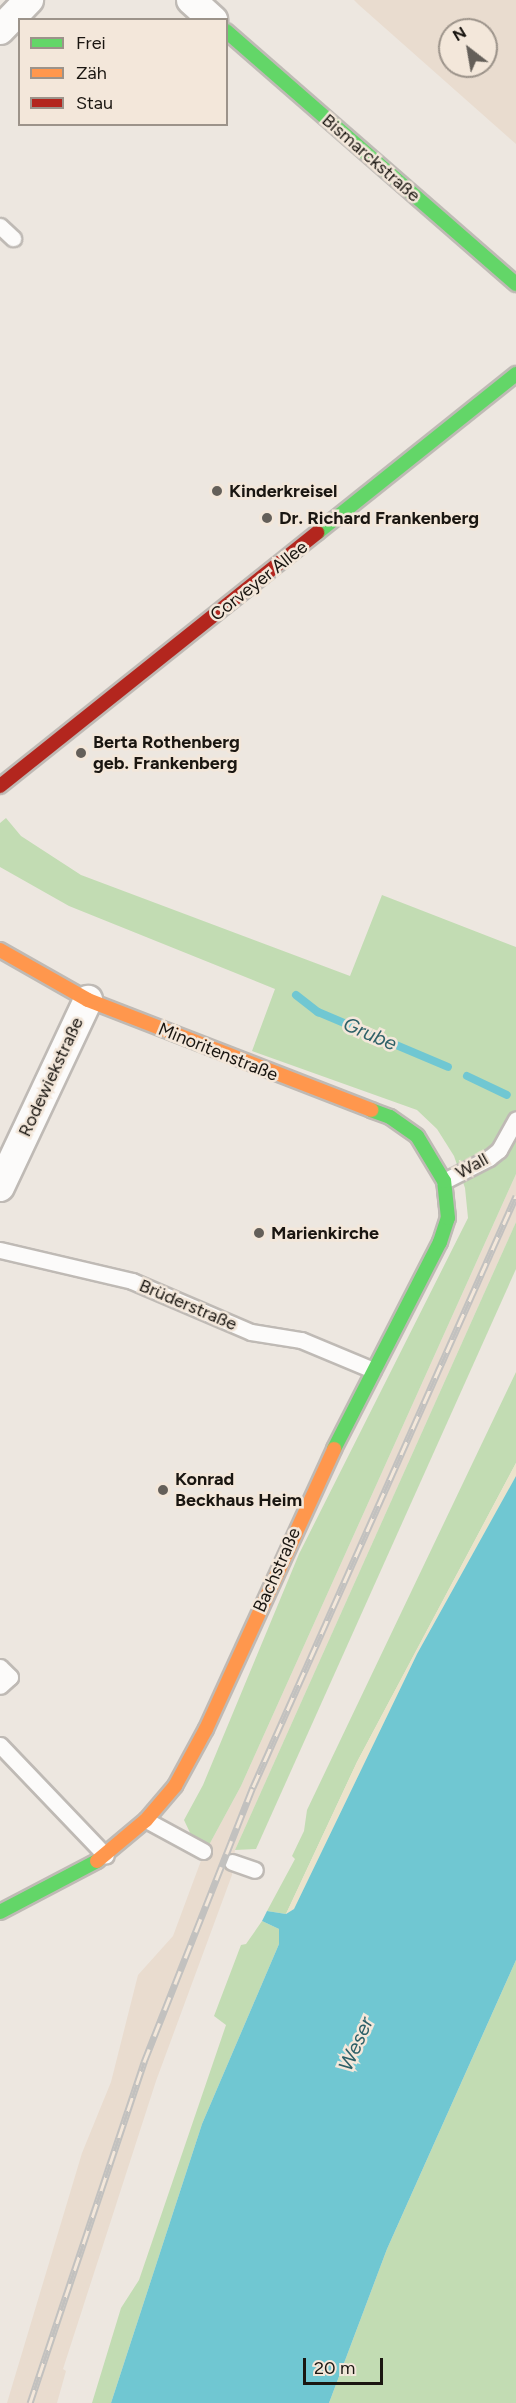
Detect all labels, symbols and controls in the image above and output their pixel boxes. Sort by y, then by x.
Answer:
legend [18,18,228,126]
north arrow [438,18,498,78]
text: N [449,23,470,45]
text: Frei [76,32,106,54]
text: Zäh [76,62,107,84]
text: Stau [76,92,113,114]
street label: Bismarckstraße [317,109,425,207]
place label: Kinderkreisel [229,480,337,502]
marker: Kinderkreisel [210,484,224,498]
place label: Dr. Richard Frankenberg [279,507,479,529]
marker: Dr. Richard Frankenberg [260,511,274,525]
street label: Corveyer Allee [206,536,312,626]
place label: Berta Rothenberg geb. Frankenberg [93,732,240,774]
marker: Berta Rothenberg geb. Frankenberg [74,746,88,760]
water label: Grube [340,1012,400,1056]
street label: Rodewiekstraße [14,1014,88,1140]
street label: Minoritenstraße [155,1018,281,1086]
street label: Wall [452,1148,492,1184]
place label: Marienkirche [271,1222,379,1244]
marker: Marienkirche [252,1226,266,1240]
street label: Brüderstraße [136,1275,240,1335]
place label: Konrad Beckhaus Heim [175,1469,302,1512]
marker: Konrad Beckhaus Heim [156,1483,170,1497]
street label: Bachstraße [249,1524,305,1616]
water label: Weser [334,2013,378,2075]
scale bar [306,2346,386,2384]
text: 20 m [314,2357,355,2379]

